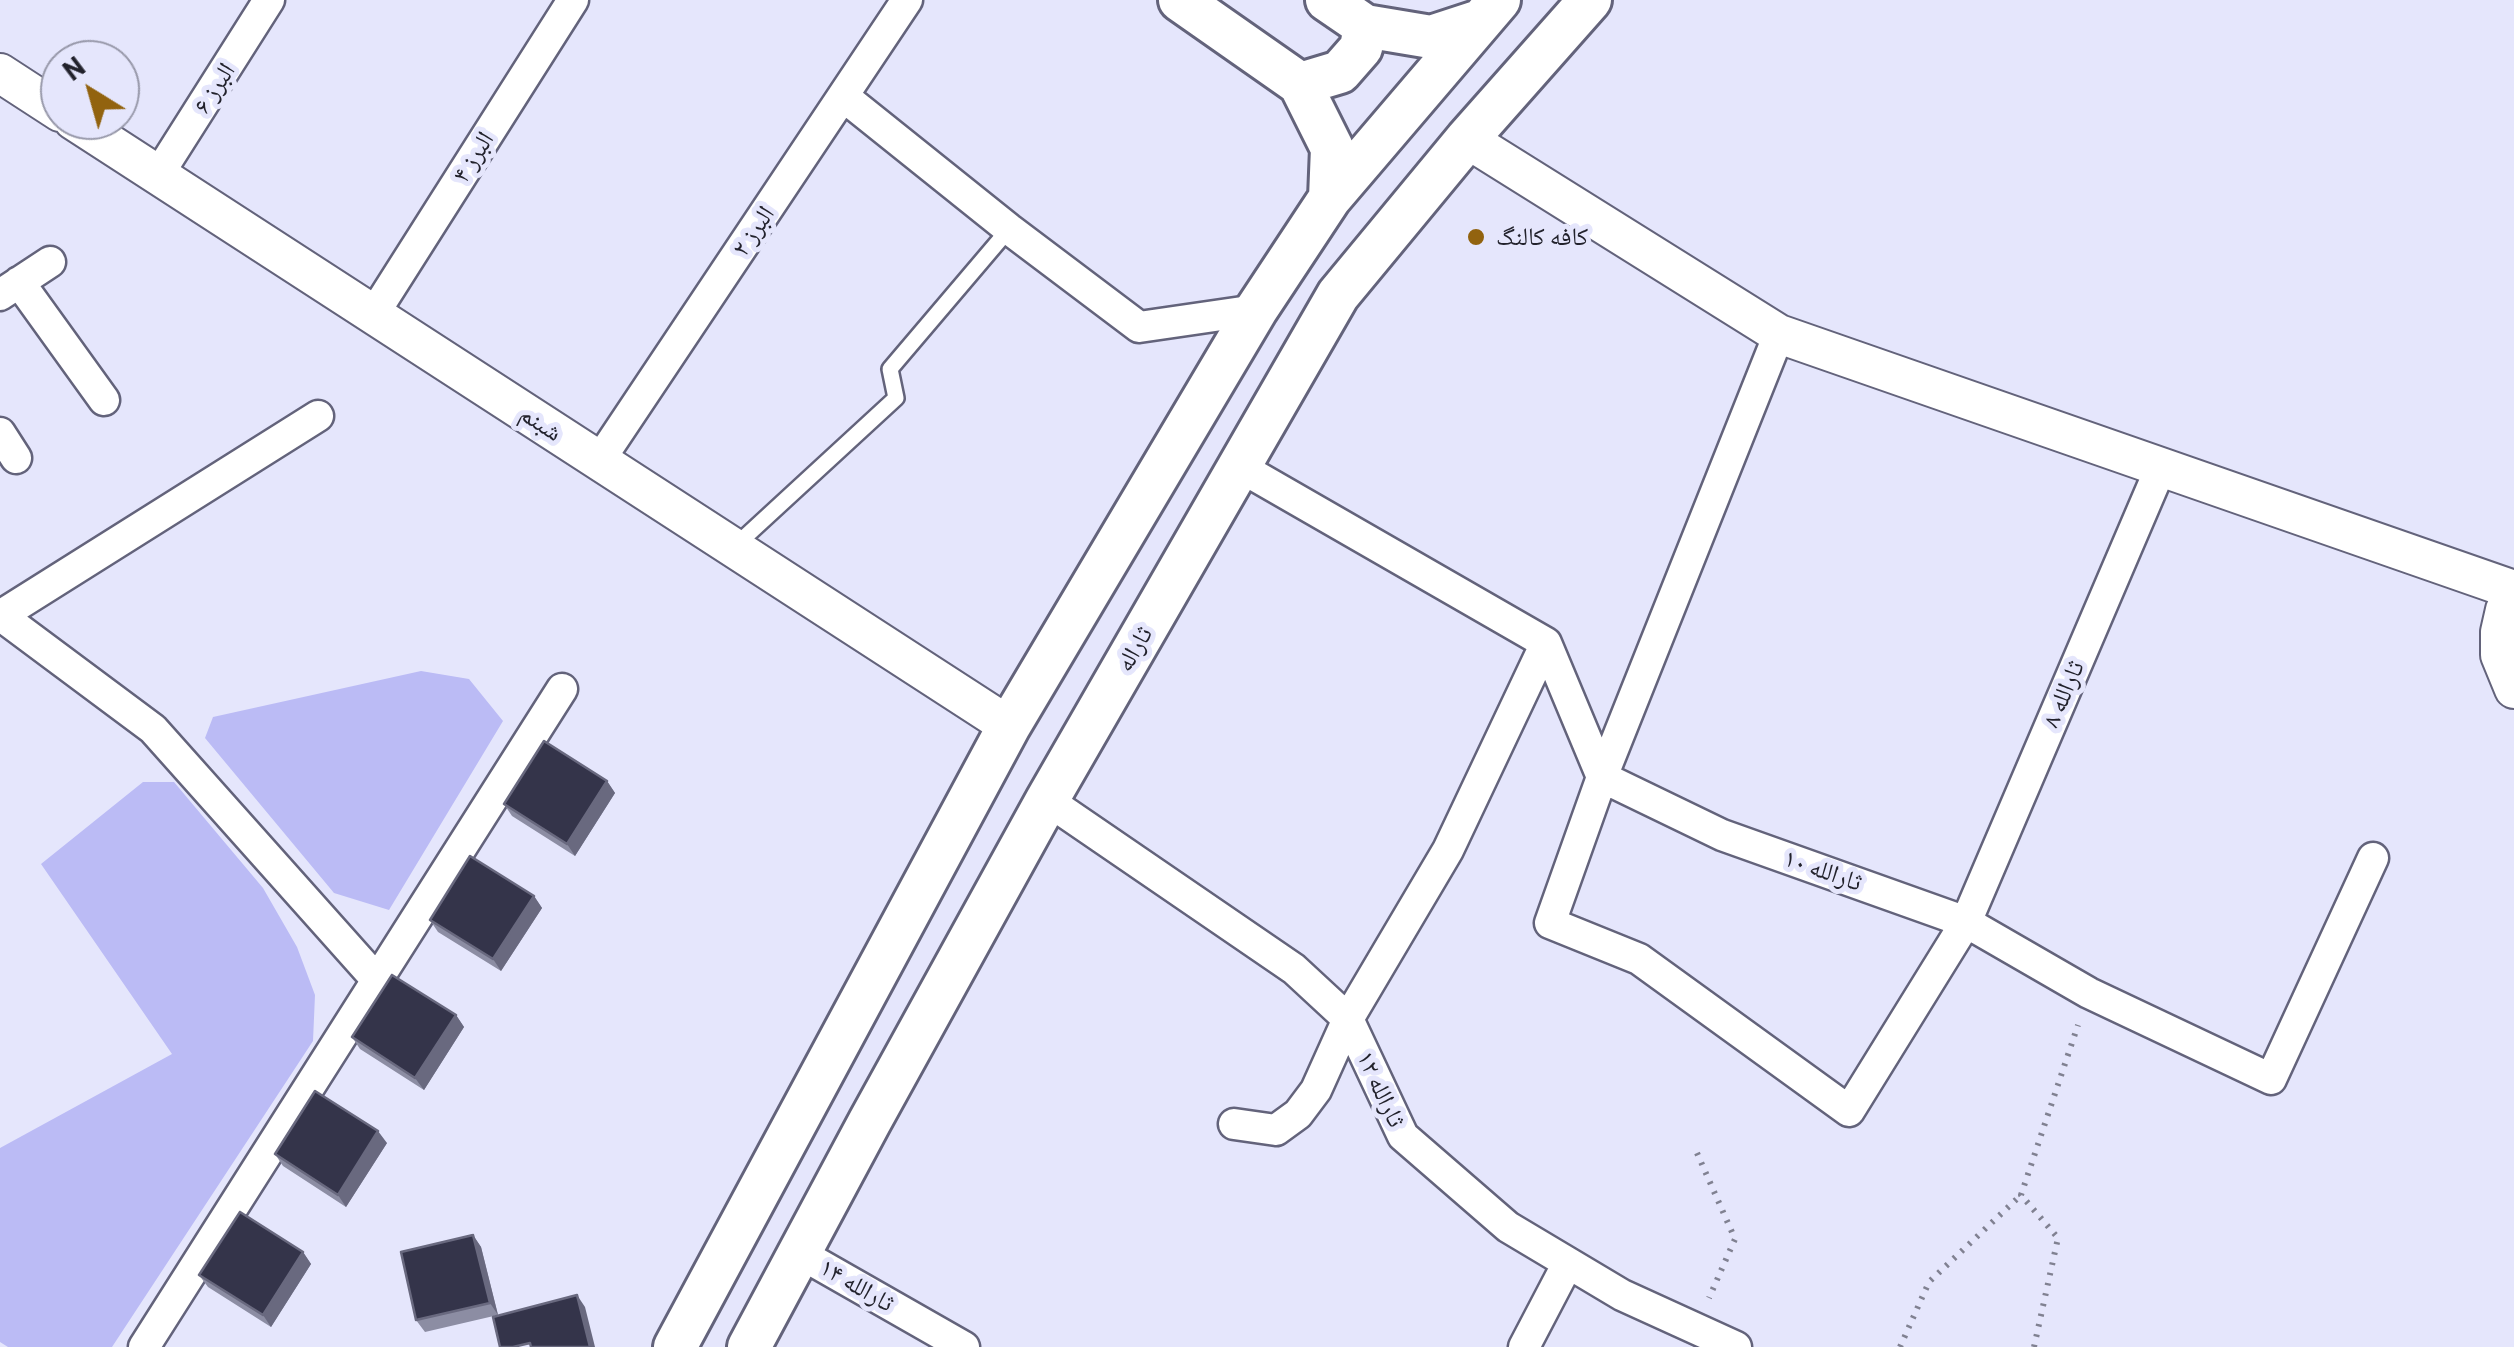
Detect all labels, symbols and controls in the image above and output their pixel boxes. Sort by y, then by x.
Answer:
north arrow [40,40,140,140]
text: N [55,48,91,87]
street label: البرز ۶ [187,57,241,119]
street label: البرز ۴ [446,126,500,188]
street label: البرز ۲ [725,200,781,262]
place label: کافه کالنگ [1496,222,1588,252]
marker: کافه کالنگ [1465,226,1487,248]
street label: شبنم [514,398,568,448]
street label: ثاراله [1109,621,1159,677]
street label: ثارالله ۸ [2036,656,2090,732]
street label: ثارالله ۱۰ [1780,843,1866,897]
street label: ثارالله ۱۲ [1350,1046,1412,1132]
street label: ثارالله ۱۴ [815,1252,899,1318]

